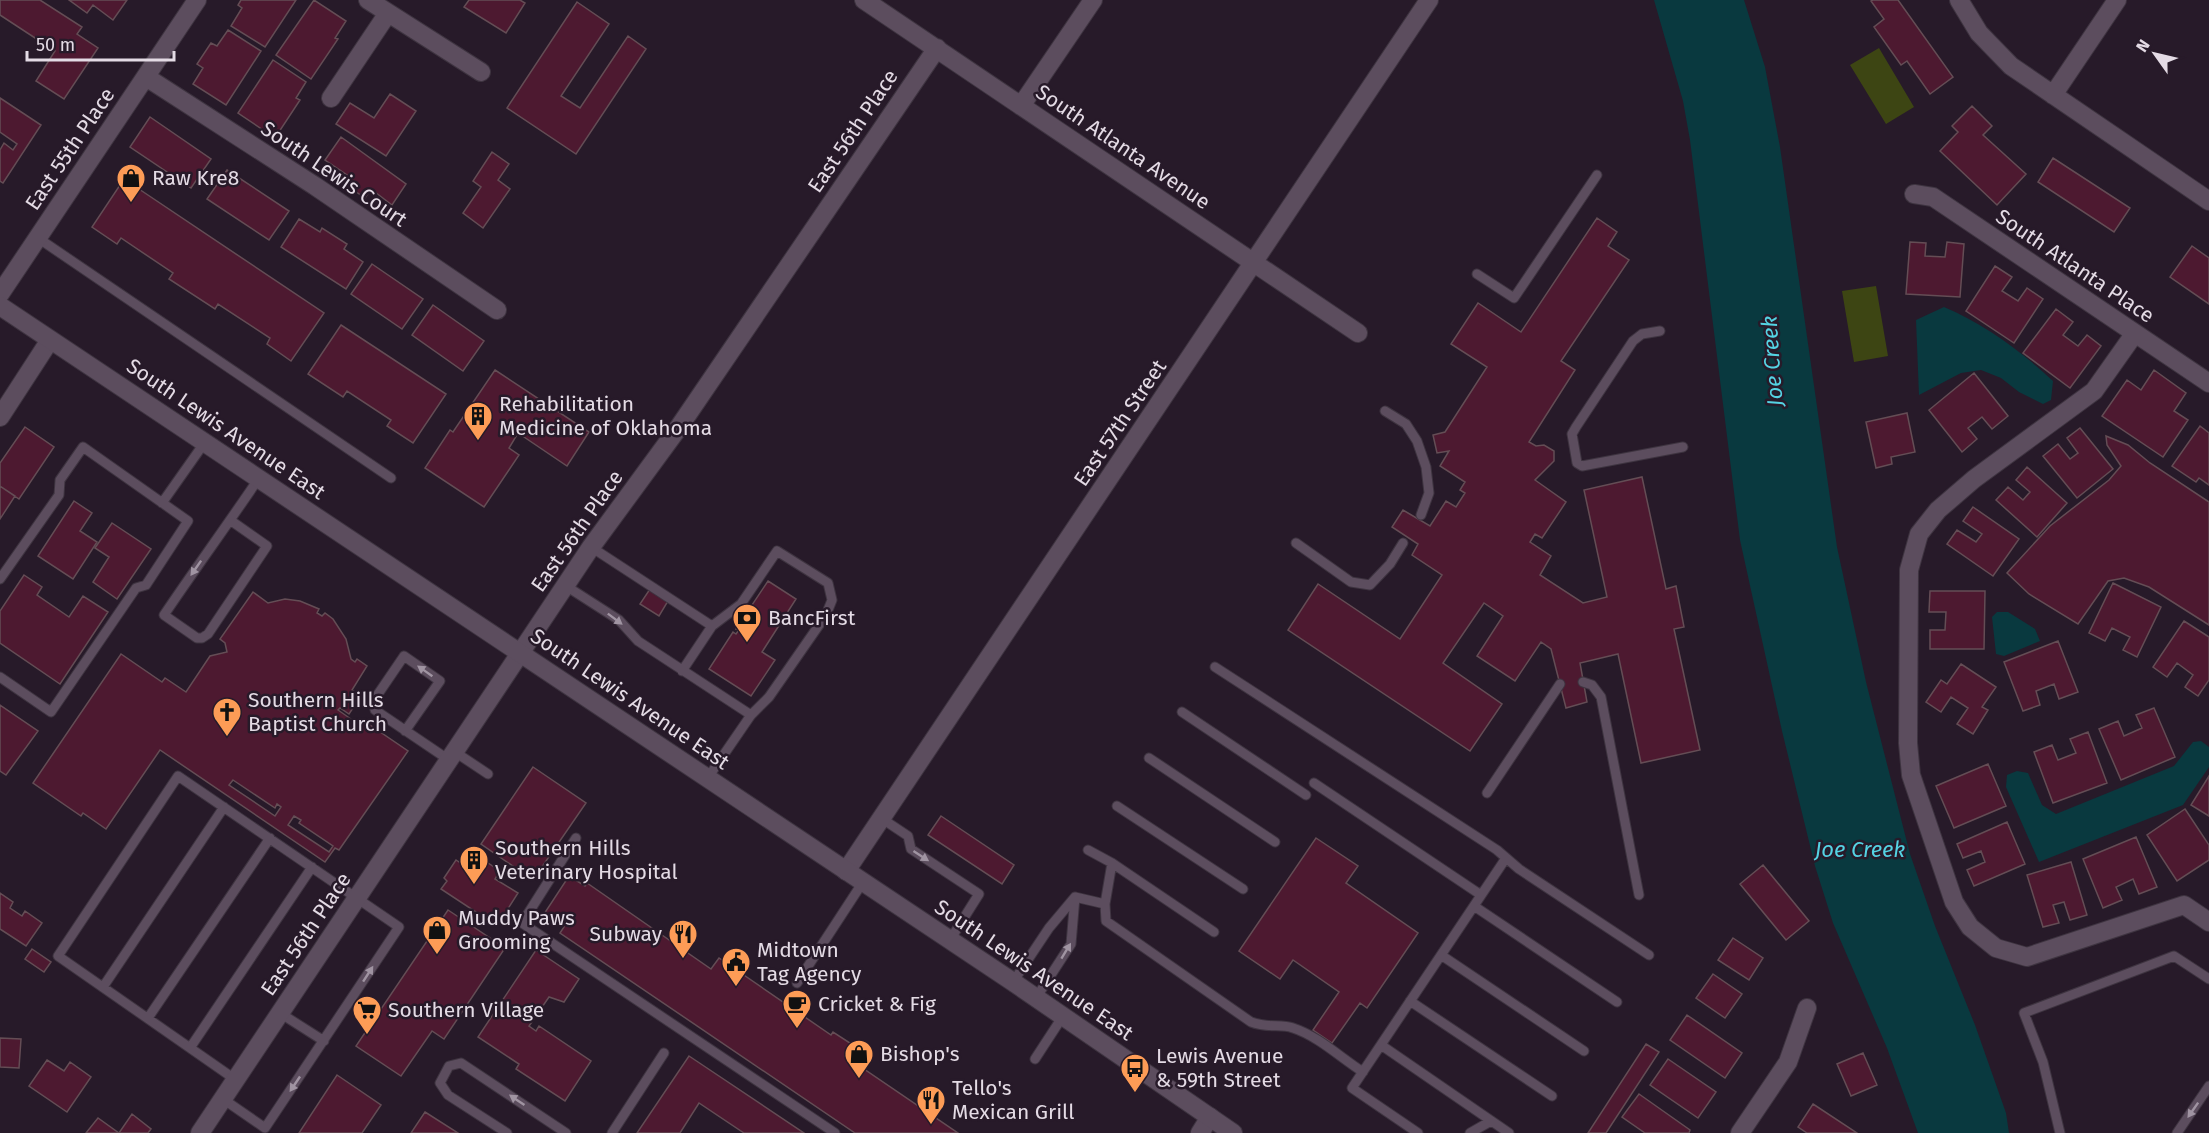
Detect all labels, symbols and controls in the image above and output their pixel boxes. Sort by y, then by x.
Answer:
scale bar [27,24,174,62]
north arrow [2125,24,2185,84]
text: 50 m [36,34,75,56]
text: N [2132,36,2154,56]
street label: East 56th Place [802,65,904,197]
street label: South Atlanta Avenue [1031,79,1215,215]
street label: East 55th Place [20,83,120,215]
street label: South Lewis Court [256,116,412,233]
shop icon: Raw Kre8 [115,162,147,204]
place label: Raw Kre8 [152,165,239,191]
street label: South Atlanta Place [1991,203,2159,329]
water label: Joe Creek [1755,315,1789,408]
street label: South Lewis Avenue East [122,353,331,505]
street label: East 57th Street [1068,354,1172,491]
place label: Rehabilitation Medicine of Oklahoma [499,391,712,441]
building icon: Rehabilitation Medicine of Oklahoma [462,400,494,442]
street label: East 56th Place [525,465,629,597]
one-way arrow [190,559,202,575]
bank icon: BancFirst [731,602,763,644]
place label: BancFirst [768,605,856,631]
one-way arrow [607,612,622,624]
street label: South Lewis Avenue East [526,623,735,775]
one-way arrow [417,666,433,677]
place label: Southern Hills Baptist Church [248,687,387,737]
church icon: Southern Hills Baptist Church [211,696,243,738]
place label: Southern Hills Veterinary Hospital [495,835,678,885]
water label: Joe Creek [1814,836,1905,863]
building icon: Southern Hills Veterinary Hospital [458,844,490,886]
one-way arrow [913,850,929,861]
street label: East 56th Place [255,868,357,1000]
street label: South Lewis Avenue East [930,894,1139,1046]
place label: Muddy Paws Grooming [458,905,575,955]
shop icon: Muddy Paws Grooming [421,914,453,956]
restaurant icon: Subway [667,918,699,960]
place label: Subway [590,921,663,947]
place label: Midtown Tag Agency [757,937,862,987]
one-way arrow [1061,942,1071,959]
public building icon: Midtown Tag Agency [720,946,752,988]
one-way arrow [362,966,373,983]
cafe icon: Cricket & Fig [781,988,813,1030]
place label: Cricket & Fig [818,991,936,1017]
supermarket icon: Southern Village [351,994,383,1036]
place label: Southern Village [388,997,544,1023]
shop icon: Bishop's [843,1038,875,1080]
place label: Bishop's [880,1041,960,1067]
place label: Lewis Avenue & 59th Street [1156,1043,1283,1093]
bus stop icon: Lewis Avenue & 59th Street [1119,1052,1151,1094]
place label: Tello's Mexican Grill [952,1075,1074,1125]
one-way arrow [289,1076,300,1093]
restaurant icon: Tello's Mexican Grill [915,1084,947,1126]
one-way arrow [510,1094,526,1106]
one-way arrow [2188,1102,2199,1118]

